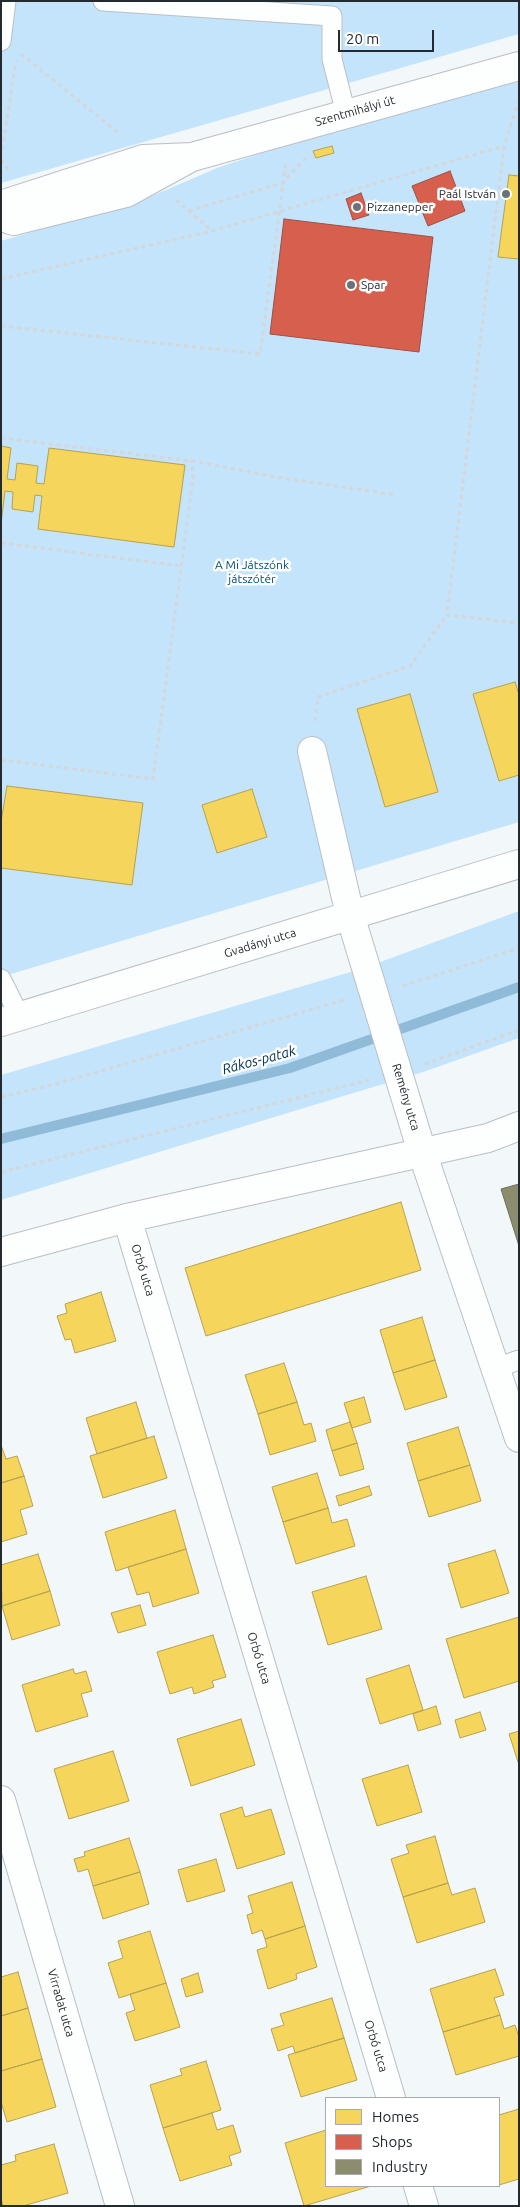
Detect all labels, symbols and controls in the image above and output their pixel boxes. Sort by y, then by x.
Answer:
scale bar [340,20,436,52]
text: 20 m [346,30,379,47]
street label: Szentmihályi út [313,93,397,129]
place label: Paál István [439,187,496,201]
marker: Paál István [500,188,512,200]
place label: Pizzanepper [367,200,433,214]
marker: Pizzanepper [351,201,363,213]
place label: Spar [361,278,385,292]
marker: Spar [345,279,357,291]
park label: A Mi Játszónk játszótér [215,558,289,586]
street label: Gvadányi utca [222,925,298,961]
water label: Rákos-patak [220,1042,298,1078]
street label: Remény utca [389,1062,423,1132]
street label: Orbó utca [128,1242,158,1298]
street label: Orbó utca [244,1630,274,1686]
street label: Virradat utca [44,1967,78,2039]
street label: Orbó utca [361,2018,391,2074]
legend [325,2097,500,2187]
text: Homes [372,2108,419,2125]
text: Shops [372,2133,413,2150]
text: Industry [372,2158,427,2175]

